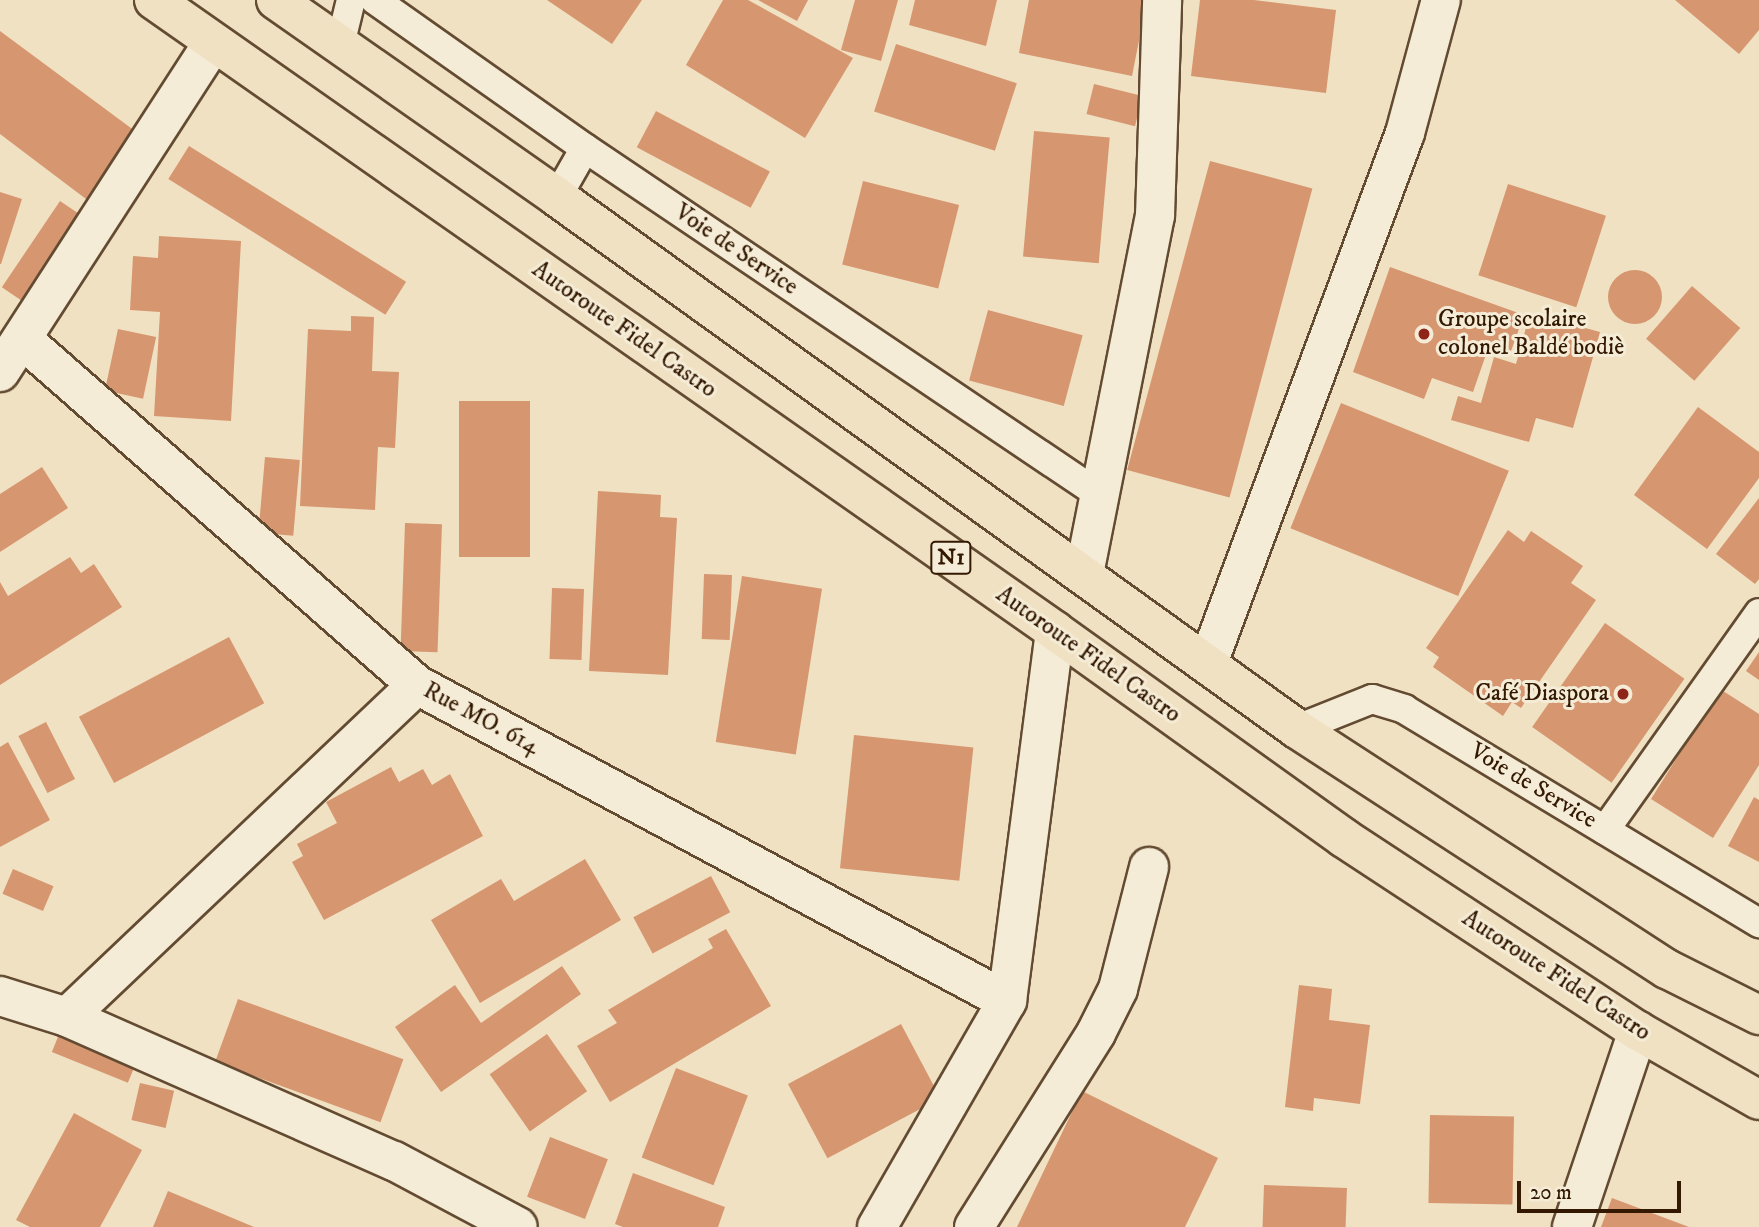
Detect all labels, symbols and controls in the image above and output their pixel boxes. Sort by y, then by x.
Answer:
street label: Voie de Service [669,198,803,302]
street label: Autoroute Fidel Castro [526,255,722,405]
place label: Groupe scolaire colonel Baldé bodiè [1438,306,1624,362]
marker: Groupe scolaire colonel Baldé bodiè [1416,326,1432,342]
road number: N1 [930,538,972,578]
street label: Autoroute Fidel Castro [990,580,1186,730]
street label: Rue MO. 614 [418,676,544,762]
place label: Café Diaspora [1475,680,1609,708]
marker: Café Diaspora [1615,686,1631,702]
street label: Voie de Service [1464,737,1602,835]
street label: Autoroute Fidel Castro [1456,904,1656,1048]
scale bar [1521,1168,1686,1212]
text: 20 m [1530,1180,1572,1206]

